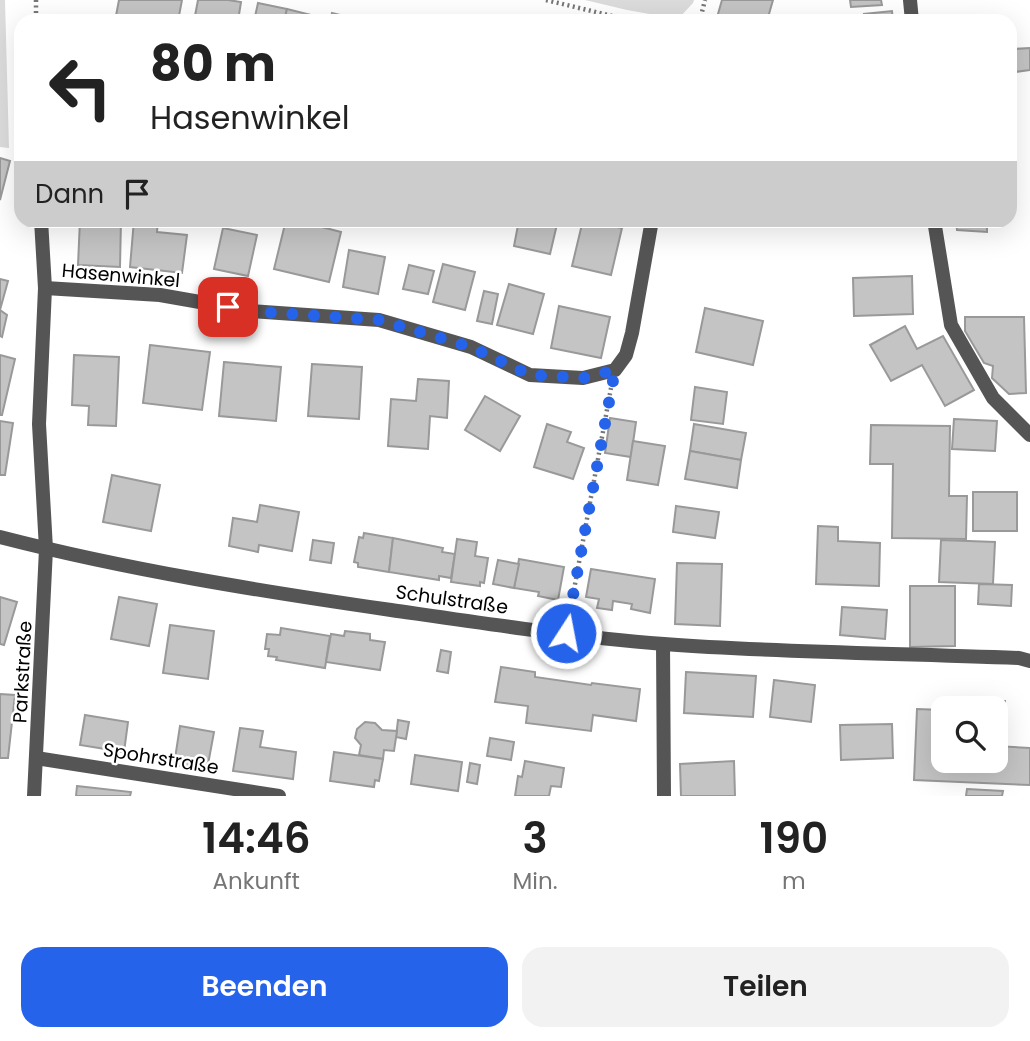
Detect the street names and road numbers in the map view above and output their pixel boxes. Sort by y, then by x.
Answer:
street label: Hasenwinkel [61,257,181,294]
street label: Schulstraße [394,578,510,621]
street label: Parkstraße [6,620,39,724]
street label: Spohrstraße [101,736,221,781]

